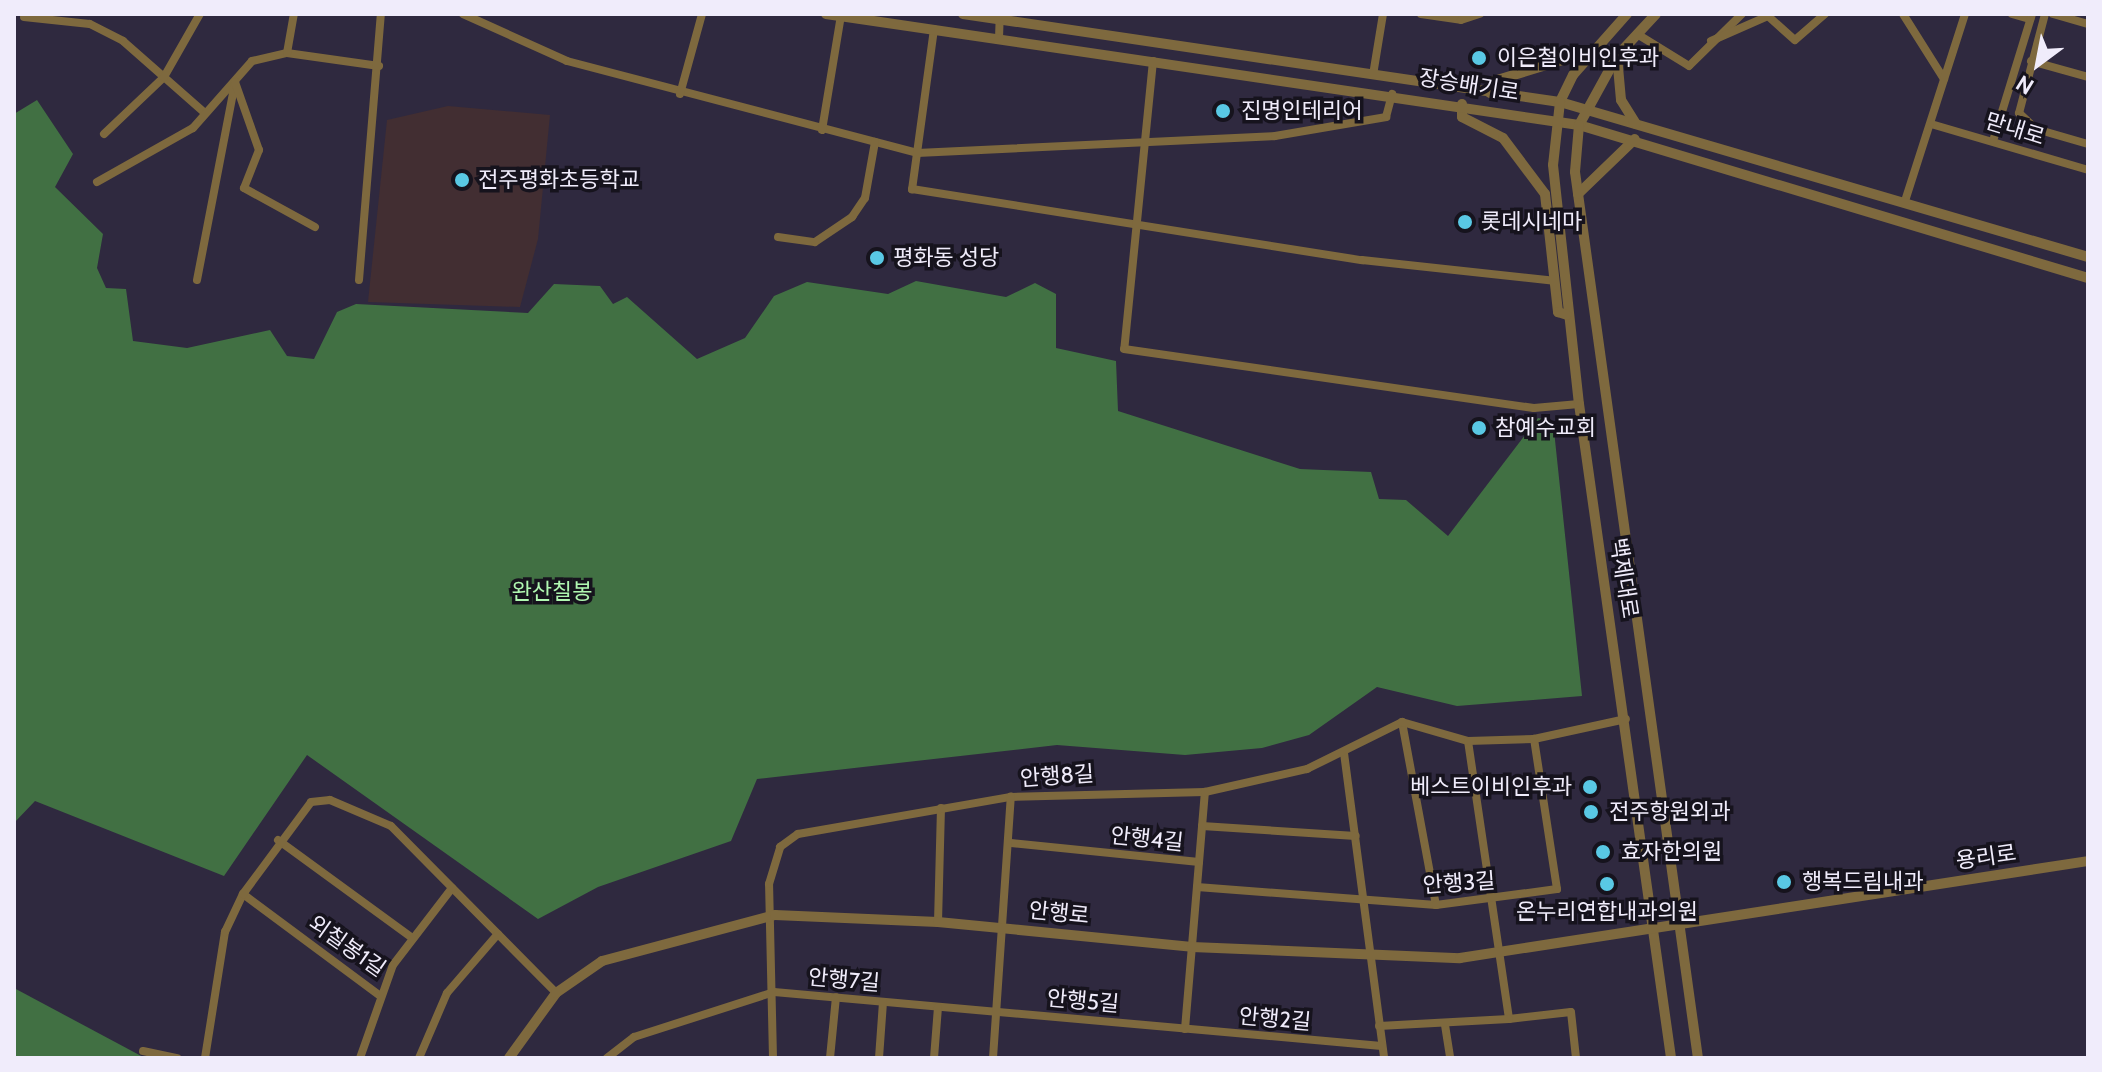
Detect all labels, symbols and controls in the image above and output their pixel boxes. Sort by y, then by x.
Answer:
north arrow [1998,24,2078,104]
place label: 이은철이비인후과 [1497,45,1659,71]
marker: 이은철이비인후과 [1468,47,1490,69]
street label: 장승배기로 [1417,64,1521,106]
text: N [2011,69,2039,100]
place label: 진명인테리어 [1241,98,1362,124]
marker: 진명인테리어 [1212,100,1234,122]
street label: 맏내로 [1982,108,2048,150]
place label: 전주평화초등학교 [478,167,640,193]
marker: 전주평화초등학교 [453,171,471,189]
place label: 롯데시네마 [1481,209,1582,235]
marker: 롯데시네마 [1456,213,1474,231]
place label: 평화동 성당 [893,245,999,271]
marker: 평화동 성당 [868,249,886,267]
place label: 참예수교회 [1495,415,1596,441]
marker: 참예수교회 [1470,419,1488,437]
street label: 백제대로 [1605,536,1643,620]
park label: 완산칠봉 [512,579,592,605]
street label: 안행8길 [1019,760,1095,792]
place label: 베스트이비인후과 [1410,774,1572,800]
marker: 베스트이비인후과 [1579,776,1601,798]
place label: 전주항원외과 [1609,799,1730,825]
marker: 전주항원외과 [1580,801,1602,823]
street label: 안행4길 [1109,822,1185,856]
place label: 효자한의원 [1621,839,1722,865]
street label: 용리로 [1954,840,2018,874]
marker: 효자한의원 [1592,841,1614,863]
street label: 안행3길 [1422,867,1496,899]
place label: 행복드림내과 [1802,869,1923,895]
marker: 행복드림내과 [1773,871,1795,893]
marker: 온누리연합내과의원 [1596,873,1618,895]
street label: 안행로 [1027,897,1091,929]
place label: 온누리연합내과의원 [1516,899,1698,925]
street label: 외칠봉1길 [303,910,391,982]
street label: 안행7길 [807,964,881,996]
street label: 안행5길 [1046,985,1120,1017]
street label: 안행2길 [1238,1003,1312,1035]

